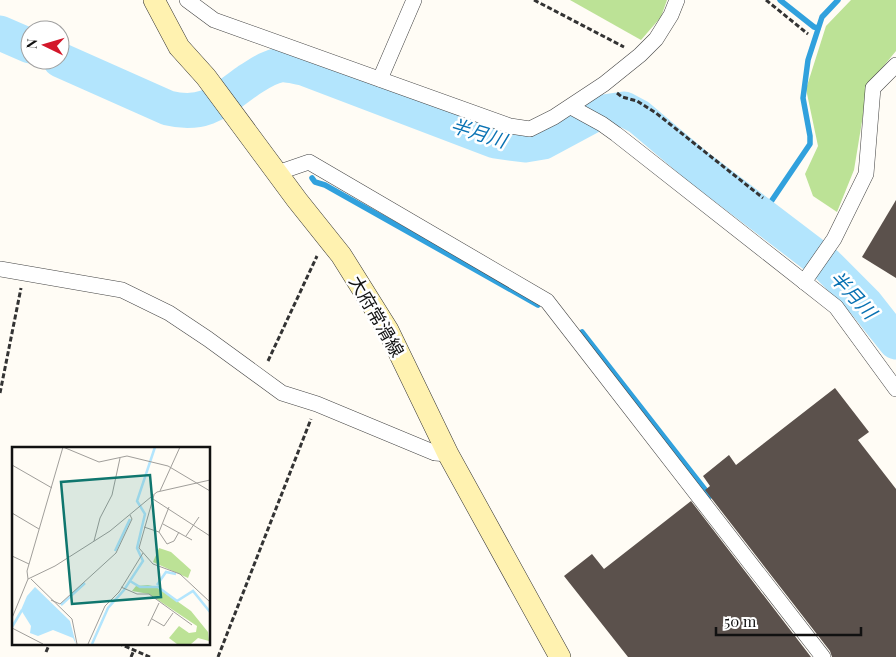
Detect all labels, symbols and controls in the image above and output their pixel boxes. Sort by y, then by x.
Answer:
north arrow [20,20,70,70]
text: N [22,38,41,50]
water label: 半月川 [448,111,512,153]
water label: 半月川 [825,264,884,325]
street label: 大府常滑線 [344,271,410,361]
inset map [12,447,210,644]
scale bar [716,604,861,636]
text: 50 m [724,611,757,631]

